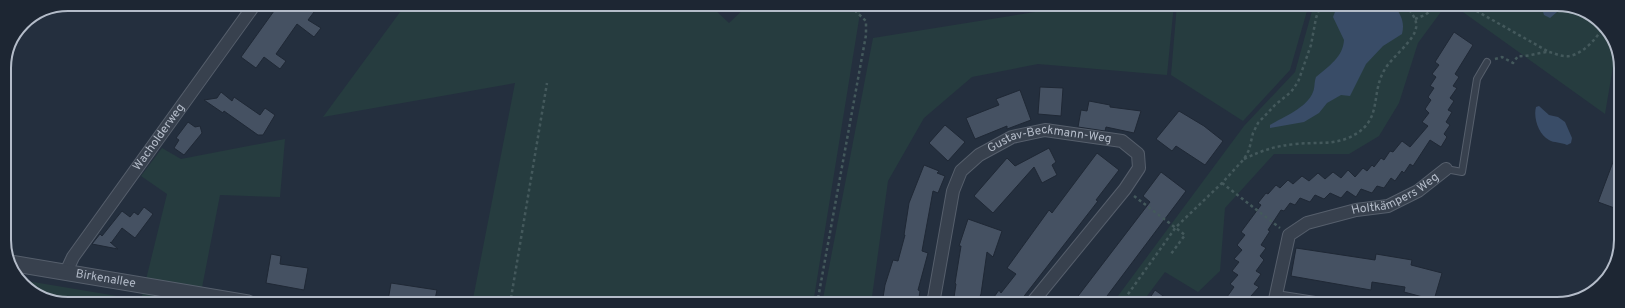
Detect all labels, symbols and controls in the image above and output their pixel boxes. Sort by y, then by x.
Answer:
street label: Wacholderweg [130,101,189,174]
street label: Gustav-Beckmann-Weg [985,122,1113,157]
street label: Holtkämpers Weg [1350,169,1442,219]
street label: Birkenallee [74,266,137,292]

